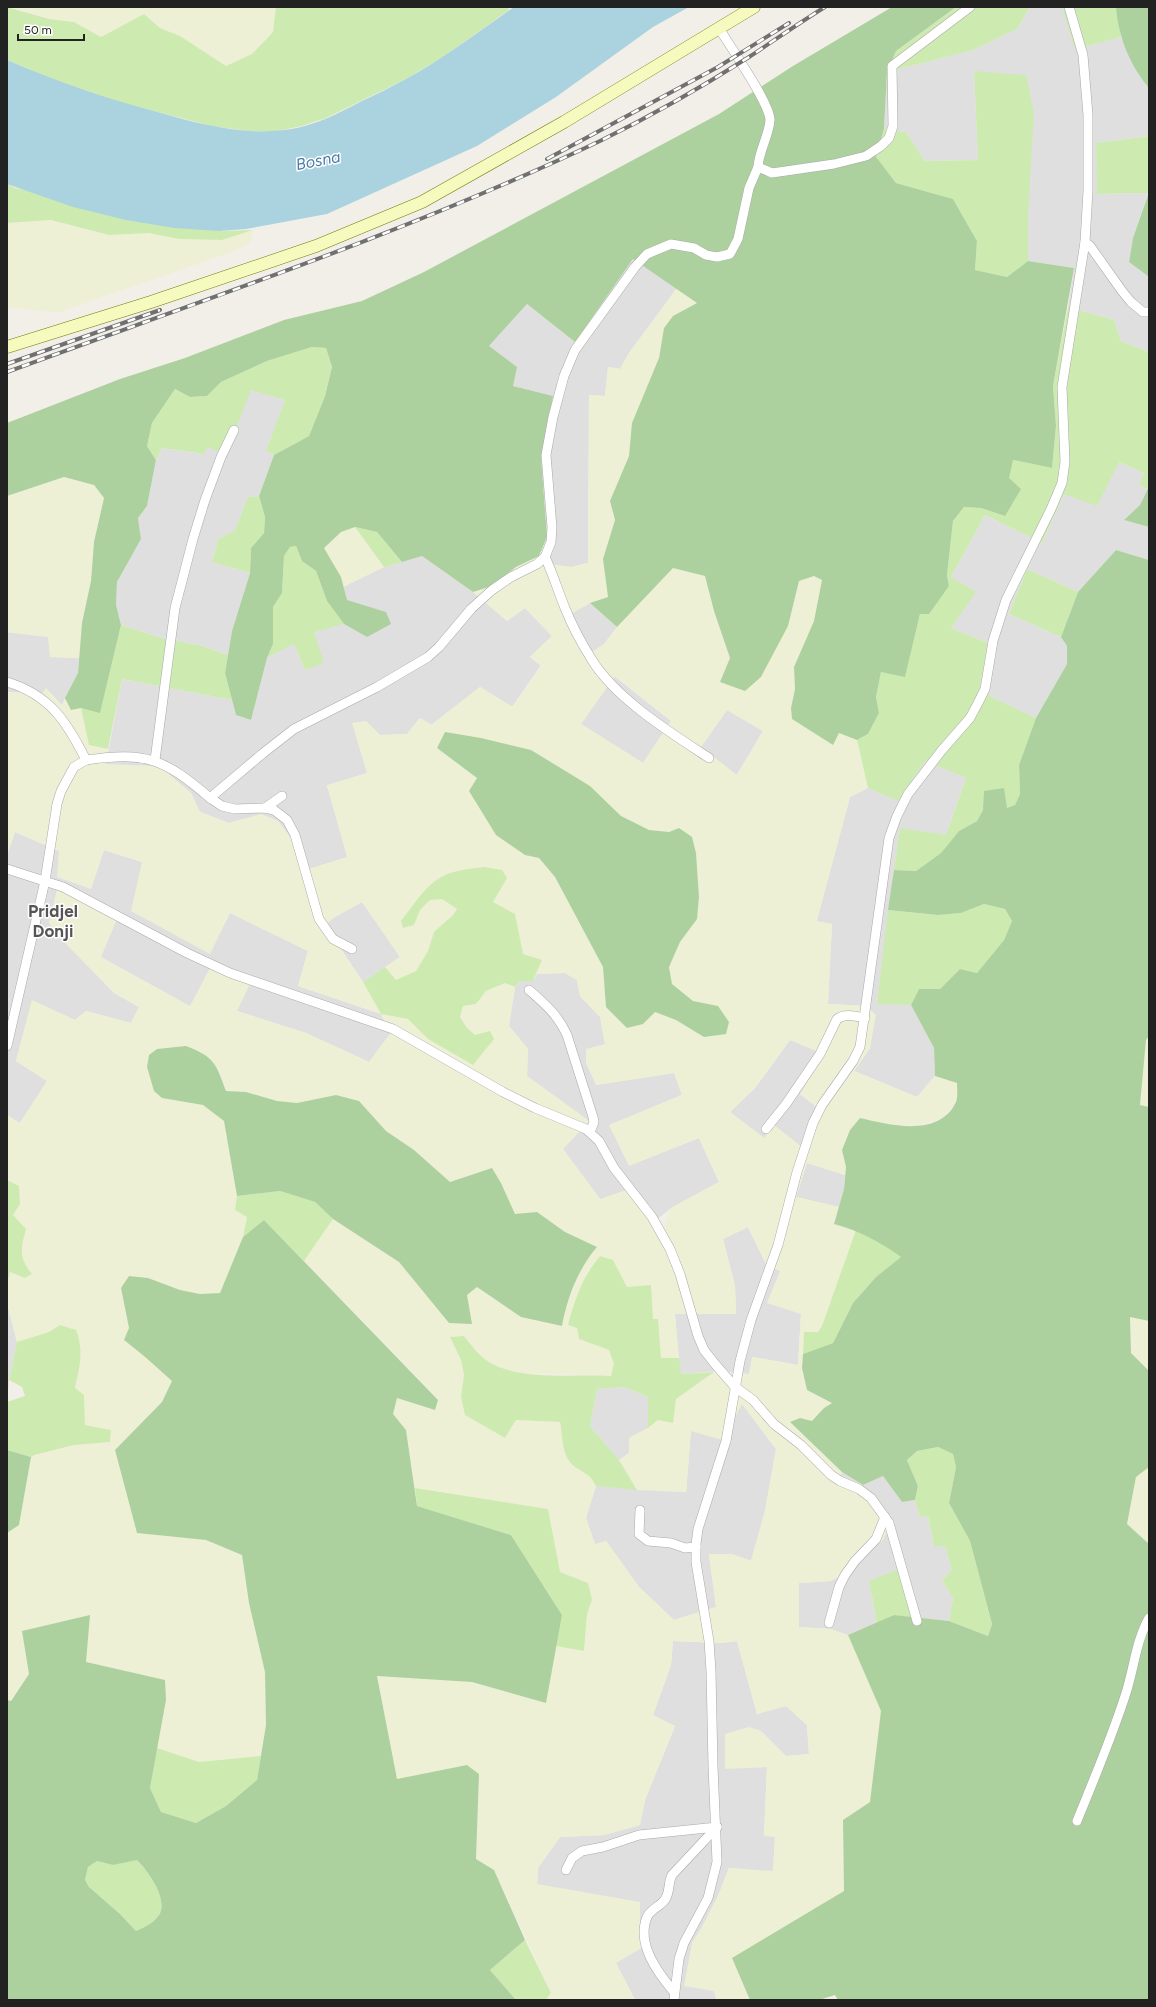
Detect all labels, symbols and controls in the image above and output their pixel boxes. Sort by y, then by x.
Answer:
scale bar [18,16,84,42]
text: 50 m [24,23,52,37]
water label: Bosna [294,147,342,174]
district label: Pridjel Donji [28,901,78,941]

